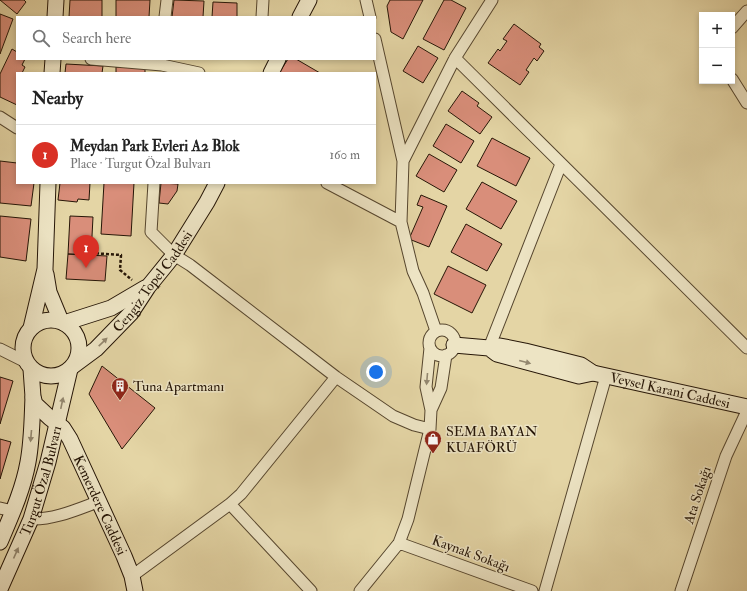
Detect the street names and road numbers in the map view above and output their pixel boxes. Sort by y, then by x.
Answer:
street label: Cengiz Topel Caddesi [109,227,196,336]
street label: Veysel Karani Caddesi [608,369,732,412]
street label: Turgut Özal Bulvarı [17,424,65,539]
street label: Kemerdere Caddesi [70,453,131,558]
street label: Ata Sokağı [680,464,715,527]
street label: Kaynak Sokağı [429,532,512,576]

